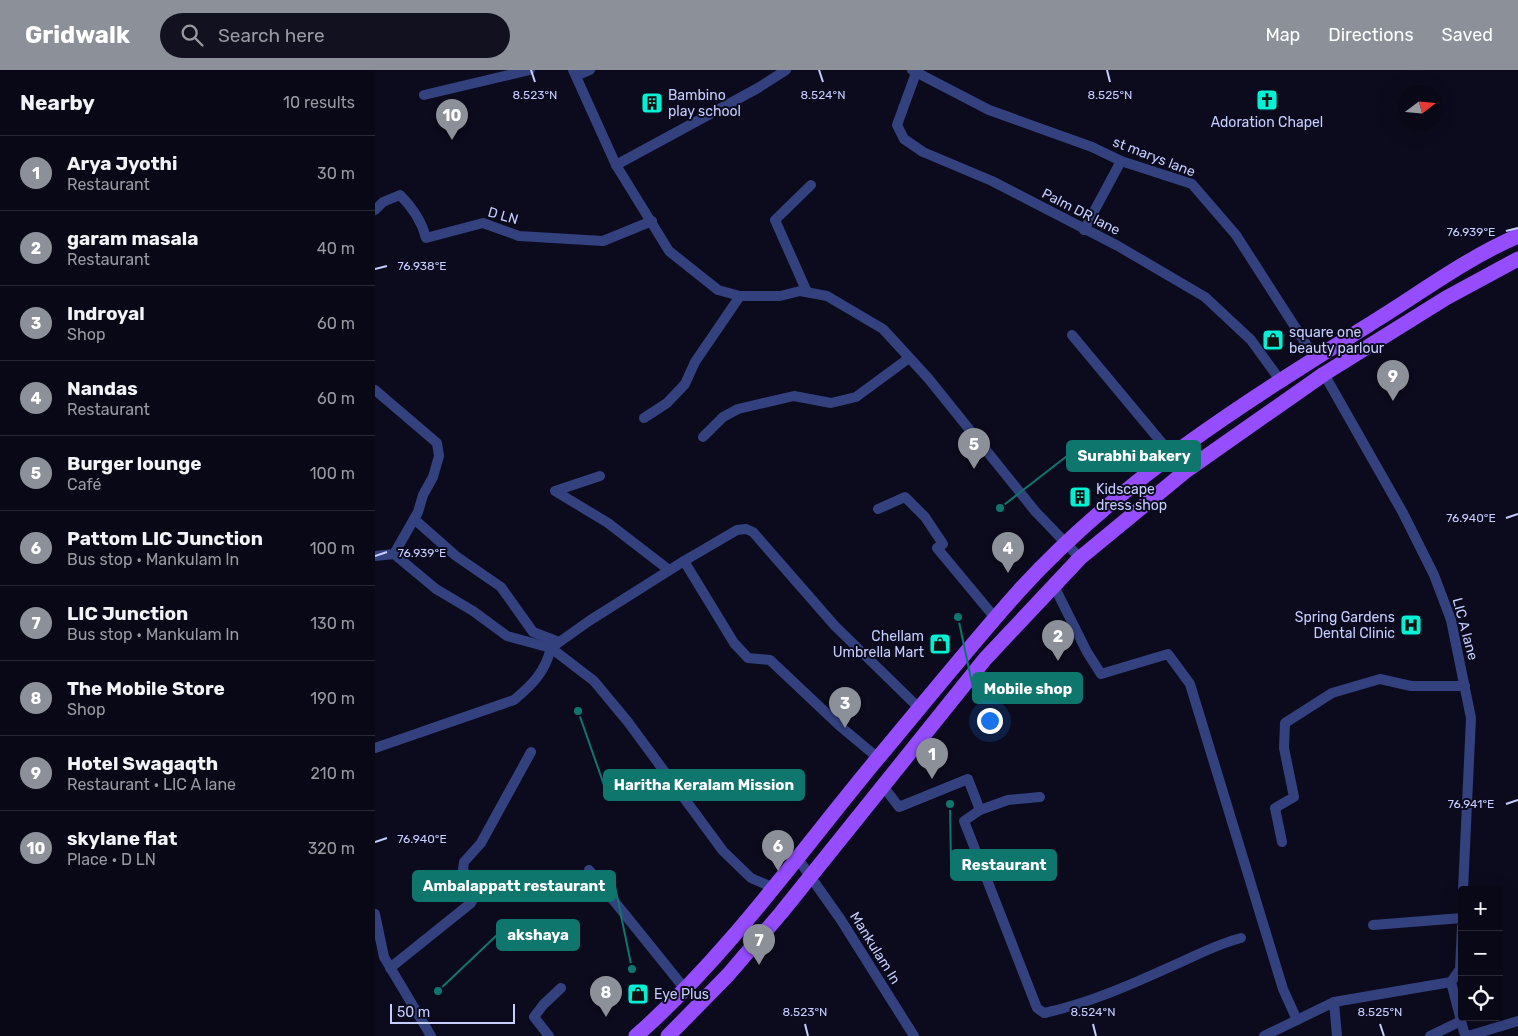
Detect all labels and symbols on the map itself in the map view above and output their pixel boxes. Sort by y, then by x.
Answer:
north arrow [1398,85,1443,130]
place label: Bambino play school [668,87,741,120]
text: 8.523°N [513,88,557,102]
text: 8.524°N [800,88,846,102]
text: 8.525°N [1088,88,1132,102]
church icon: Adoration Chapel [1255,88,1279,112]
building icon: Bambino play school [640,91,664,115]
pin: 10 [436,99,468,140]
place label: Adoration Chapel [1211,114,1323,131]
street label: st marys lane [1110,133,1198,181]
street label: Palm DR lane [1039,185,1123,239]
street label: D LN [486,204,520,228]
text: 76.939°E [1447,225,1495,239]
text: 76.938°E [397,259,447,273]
place label: square one beauty parlour [1289,324,1385,357]
shop icon: square one beauty parlour [1261,328,1285,352]
pin: 9 [1377,360,1409,401]
pin: 5 [958,428,990,469]
callout: Surabhi bakery [1067,441,1200,471]
text: Surabhi bakery [1077,447,1191,465]
place label: Kidscape dress shop [1096,481,1167,514]
building icon: Kidscape dress shop [1068,485,1092,509]
text: 76.940°E [1446,511,1496,525]
pin: 4 [992,532,1024,573]
text: 76.939°E [398,546,446,560]
street label: LIC A lane [1449,596,1482,662]
place label: Spring Gardens Dental Clinic [1295,609,1395,642]
hospital icon: Spring Gardens Dental Clinic [1399,613,1423,637]
pin: 2 [1042,620,1074,661]
place label: Chellam Umbrella Mart [833,628,925,661]
shop icon: Chellam Umbrella Mart [928,632,952,656]
callout: Mobile shop [973,673,1082,703]
text: Mobile shop [984,680,1072,698]
pin: 3 [829,687,861,728]
your location [977,708,1003,734]
pin: 1 [916,738,948,779]
callout: Haritha Keralam Mission [604,770,804,800]
text: Haritha Keralam Mission [614,776,794,794]
text: 76.941°E [1448,797,1494,811]
pin: 6 [762,830,794,871]
text: 76.940°E [397,832,447,846]
callout: Restaurant [951,850,1056,880]
text: Restaurant [961,856,1047,874]
callout: Ambalappatt restaurant [413,871,615,901]
text: Ambalappatt restaurant [423,877,605,895]
street label: Mankulam ln [846,909,904,987]
callout: akshaya [497,920,579,950]
pin: 7 [743,924,775,965]
text: akshaya [507,926,569,944]
pin: 8 [590,976,622,1017]
shop icon: Eye Plus [626,982,650,1006]
place label: Eye Plus [654,986,709,1003]
scale bar [390,1001,515,1024]
text: 8.523°N [783,1005,827,1019]
text: 8.524°N [1070,1005,1116,1019]
text: 8.525°N [1358,1005,1402,1019]

